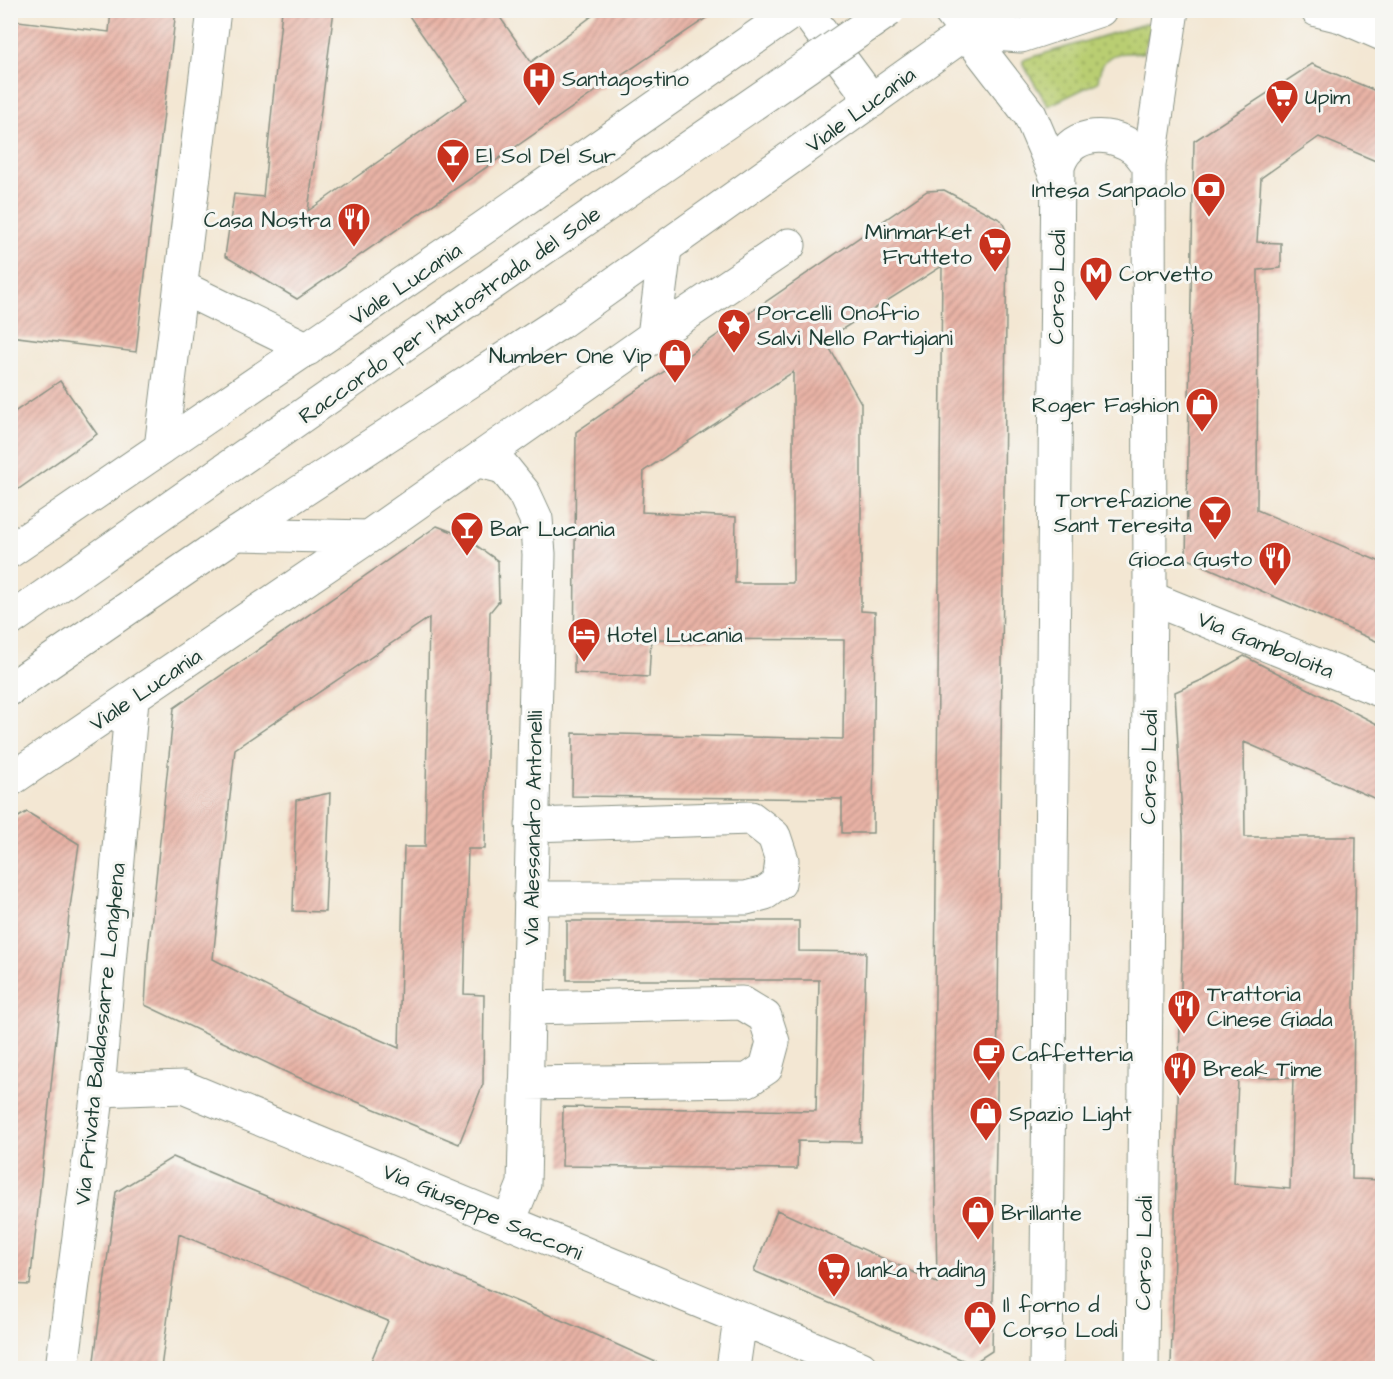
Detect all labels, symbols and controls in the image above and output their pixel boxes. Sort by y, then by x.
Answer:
hospital icon: Santagostino [521,60,557,107]
street label: Viale Lucania [799,60,922,161]
place label: Santagostino [562,64,689,96]
supermarket icon: Upim [1264,78,1300,125]
place label: Upim [1305,82,1350,113]
bar icon: El Sol Del Sur [435,137,471,184]
place label: El Sol Del Sur [476,141,616,172]
bank icon: Intesa Sanpaolo [1191,171,1227,218]
place label: Intesa Sanpaolo [1032,175,1187,206]
street label: Raccordo per l'Autostrada del Sole [293,199,607,432]
restaurant icon: Casa Nostra [336,201,372,248]
place label: Casa Nostra [204,205,331,236]
place label: Minmarket Frutteto [865,217,973,273]
supermarket icon: Minmarket Frutteto [977,226,1013,273]
street label: Corso Lodi [1041,229,1074,345]
street label: Viale Lucania [343,235,468,333]
metro station icon: Corvetto [1078,255,1114,302]
place label: Corvetto [1119,259,1213,290]
place label: Porcelli Onofrio Salvi Nello Partigiani [757,298,953,355]
place icon: Porcelli Onofrio Salvi Nello Partigiani [716,307,752,354]
shop icon: Number One Vip [657,337,693,384]
place label: Number One Vip [489,341,652,372]
shop icon: Roger Fashion [1184,386,1220,433]
place label: Roger Fashion [1032,390,1179,422]
place label: Torrefazione Sant Teresita [1054,485,1192,541]
bar icon: Torrefazione Sant Teresita [1197,494,1233,541]
bar icon: Bar Lucania [449,510,485,557]
place label: Bar Lucania [490,514,615,545]
restaurant icon: Gioca Gusto [1257,540,1293,587]
place label: Gioca Gusto [1128,544,1253,575]
street label: Via Gamboloita [1193,604,1338,687]
hotel icon: Hotel Lucania [566,616,602,663]
place label: Hotel Lucania [607,620,743,651]
street label: Viale Lucania [83,641,208,739]
street label: Corso Lodi [1133,709,1166,825]
street label: Via Alessandro Antonelli [516,710,551,946]
street label: Via Privata Baldassarre Longhena [67,861,135,1207]
place label: Trattoria Cinese Giada [1207,979,1333,1035]
restaurant icon: Trattoria Cinese Giada [1166,988,1202,1035]
cafe icon: Caffetteria [971,1035,1007,1082]
place label: Caffetteria [1012,1039,1133,1070]
restaurant icon: Break Time [1162,1050,1198,1097]
place label: Break Time [1203,1054,1322,1085]
shop icon: Spazio Light [968,1095,1004,1142]
place label: Spazio Light [1009,1099,1132,1131]
street label: Via Giuseppe Sacconi [377,1156,587,1269]
shop icon: Brillante [960,1194,996,1241]
street label: Corso Lodi [1128,1195,1161,1311]
place label: Brillante [1001,1198,1082,1229]
supermarket icon: lanka trading [816,1251,852,1298]
place label: lanka trading [857,1255,985,1287]
place label: Il forno d Corso Lodi [1003,1290,1118,1346]
shop icon: Il forno d Corso Lodi [962,1299,998,1346]

